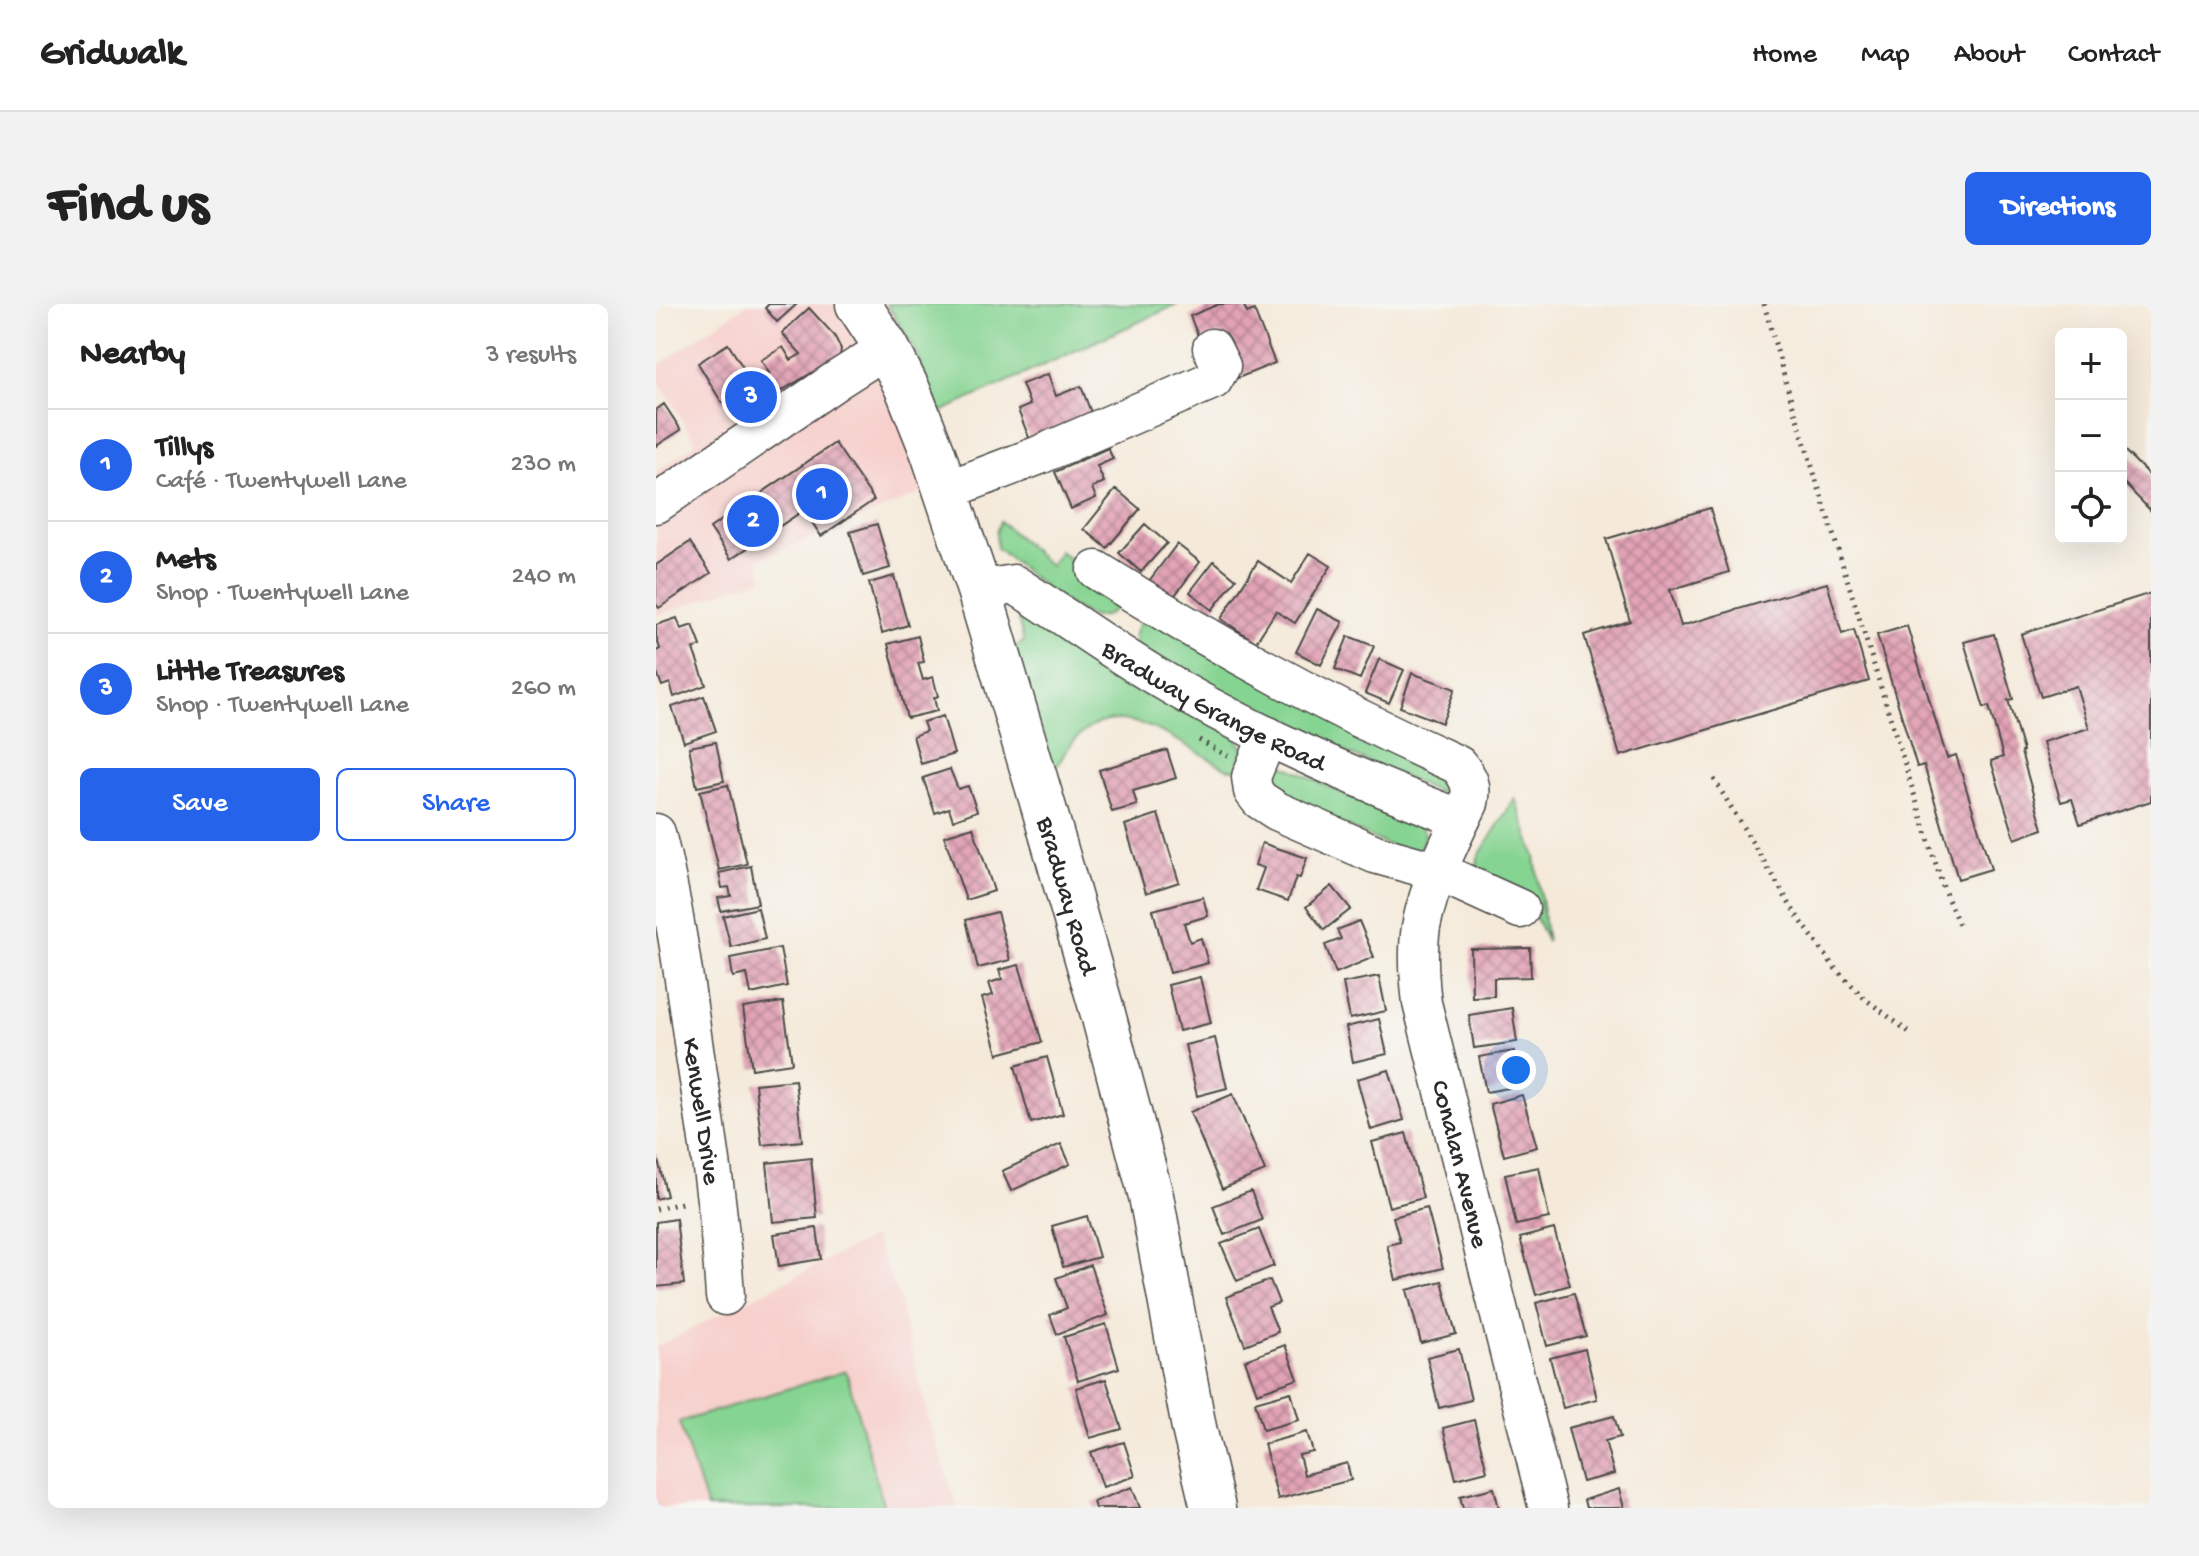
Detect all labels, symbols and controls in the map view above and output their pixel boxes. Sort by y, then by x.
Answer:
text: Gridwalk [40,33,184,77]
text: Home [1752,39,1817,72]
text: Map [1861,39,1910,72]
text: About [1954,39,2024,72]
text: Contact [2068,39,2159,72]
button: Directions [1965,172,2151,245]
text: Find us [48,175,208,241]
map controls [2055,328,2127,544]
button: + [2055,328,2127,400]
text: Nearby [80,336,185,376]
text: 3 results [486,341,576,372]
pin: 3 [725,367,777,427]
button: − [2055,400,2127,472]
text: Tillys [156,432,213,467]
text: 1 [101,450,111,481]
text: 230 m [510,450,576,481]
pin: 1 [796,464,848,524]
text: Café · Twentywell Lane [156,467,407,498]
button: locate [2055,472,2127,544]
pin: 2 [727,491,779,551]
text: Mets [156,544,216,579]
text: 2 [100,562,112,593]
text: 240 m [512,562,576,593]
text: Shop · Twentywell Lane [156,579,409,610]
street label: Bradway Grange Road [1094,635,1331,782]
text: Little Treasures [156,656,344,691]
text: 3 [99,674,113,705]
text: 260 m [511,674,576,705]
text: Shop · Twentywell Lane [156,691,409,722]
button: Save [80,768,320,841]
button: Share [336,768,576,841]
street label: Bradway Road [1027,813,1102,980]
street label: Kenwell Drive [673,1036,725,1187]
your location [1496,1050,1536,1090]
street label: Conalan Avenue [1422,1078,1494,1252]

